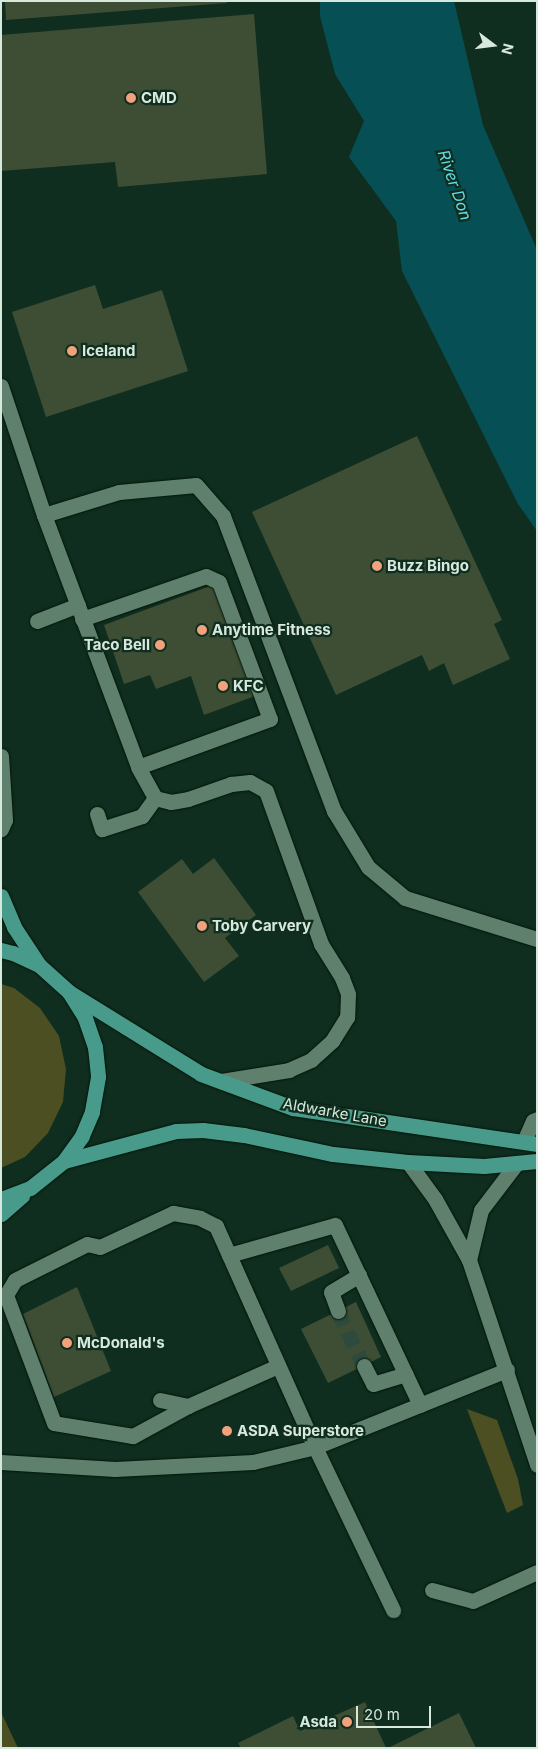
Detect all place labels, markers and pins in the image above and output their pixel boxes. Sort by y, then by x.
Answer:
place label: CMD [141,89,177,107]
marker: CMD [125,92,137,104]
place label: Iceland [82,342,136,360]
marker: Iceland [66,345,78,357]
place label: Buzz Bingo [387,557,469,575]
marker: Buzz Bingo [371,560,383,572]
place label: Anytime Fitness [212,621,331,639]
marker: Anytime Fitness [196,624,208,636]
place label: Taco Bell [84,636,150,654]
marker: Taco Bell [154,639,166,651]
place label: KFC [233,677,264,695]
marker: KFC [217,680,229,692]
place label: Toby Carvery [212,917,311,935]
marker: Toby Carvery [196,920,208,932]
place label: McDonald's [77,1334,165,1352]
marker: McDonald's [61,1337,73,1349]
place label: ASDA Superstore [237,1422,364,1440]
marker: ASDA Superstore [221,1425,233,1437]
place label: Asda [299,1713,337,1731]
marker: Asda [341,1716,353,1728]

